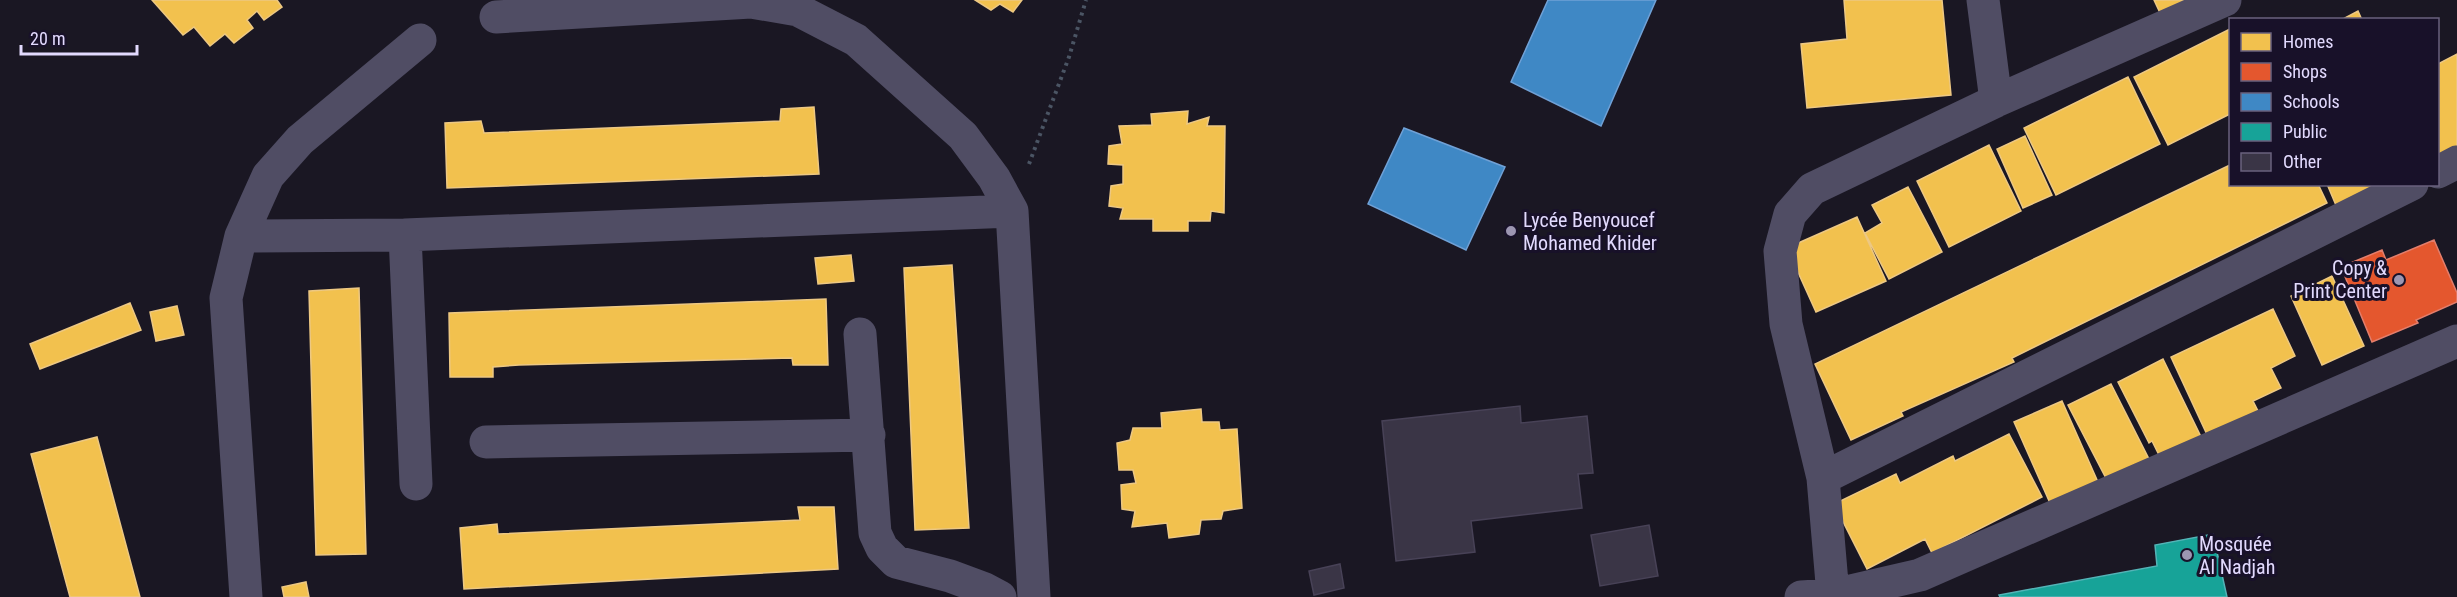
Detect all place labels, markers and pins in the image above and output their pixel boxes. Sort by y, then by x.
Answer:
place label: Lycée Benyoucef Mohamed Khider [1523,208,1657,255]
marker: Lycée Benyoucef Mohamed Khider [1504,224,1518,238]
place label: Copy & Print Center [2293,256,2387,303]
marker: Copy & Print Center [2392,273,2406,287]
place label: Mosquée Al Nadjah [2199,532,2275,579]
marker: Mosquée Al Nadjah [2180,548,2194,562]

